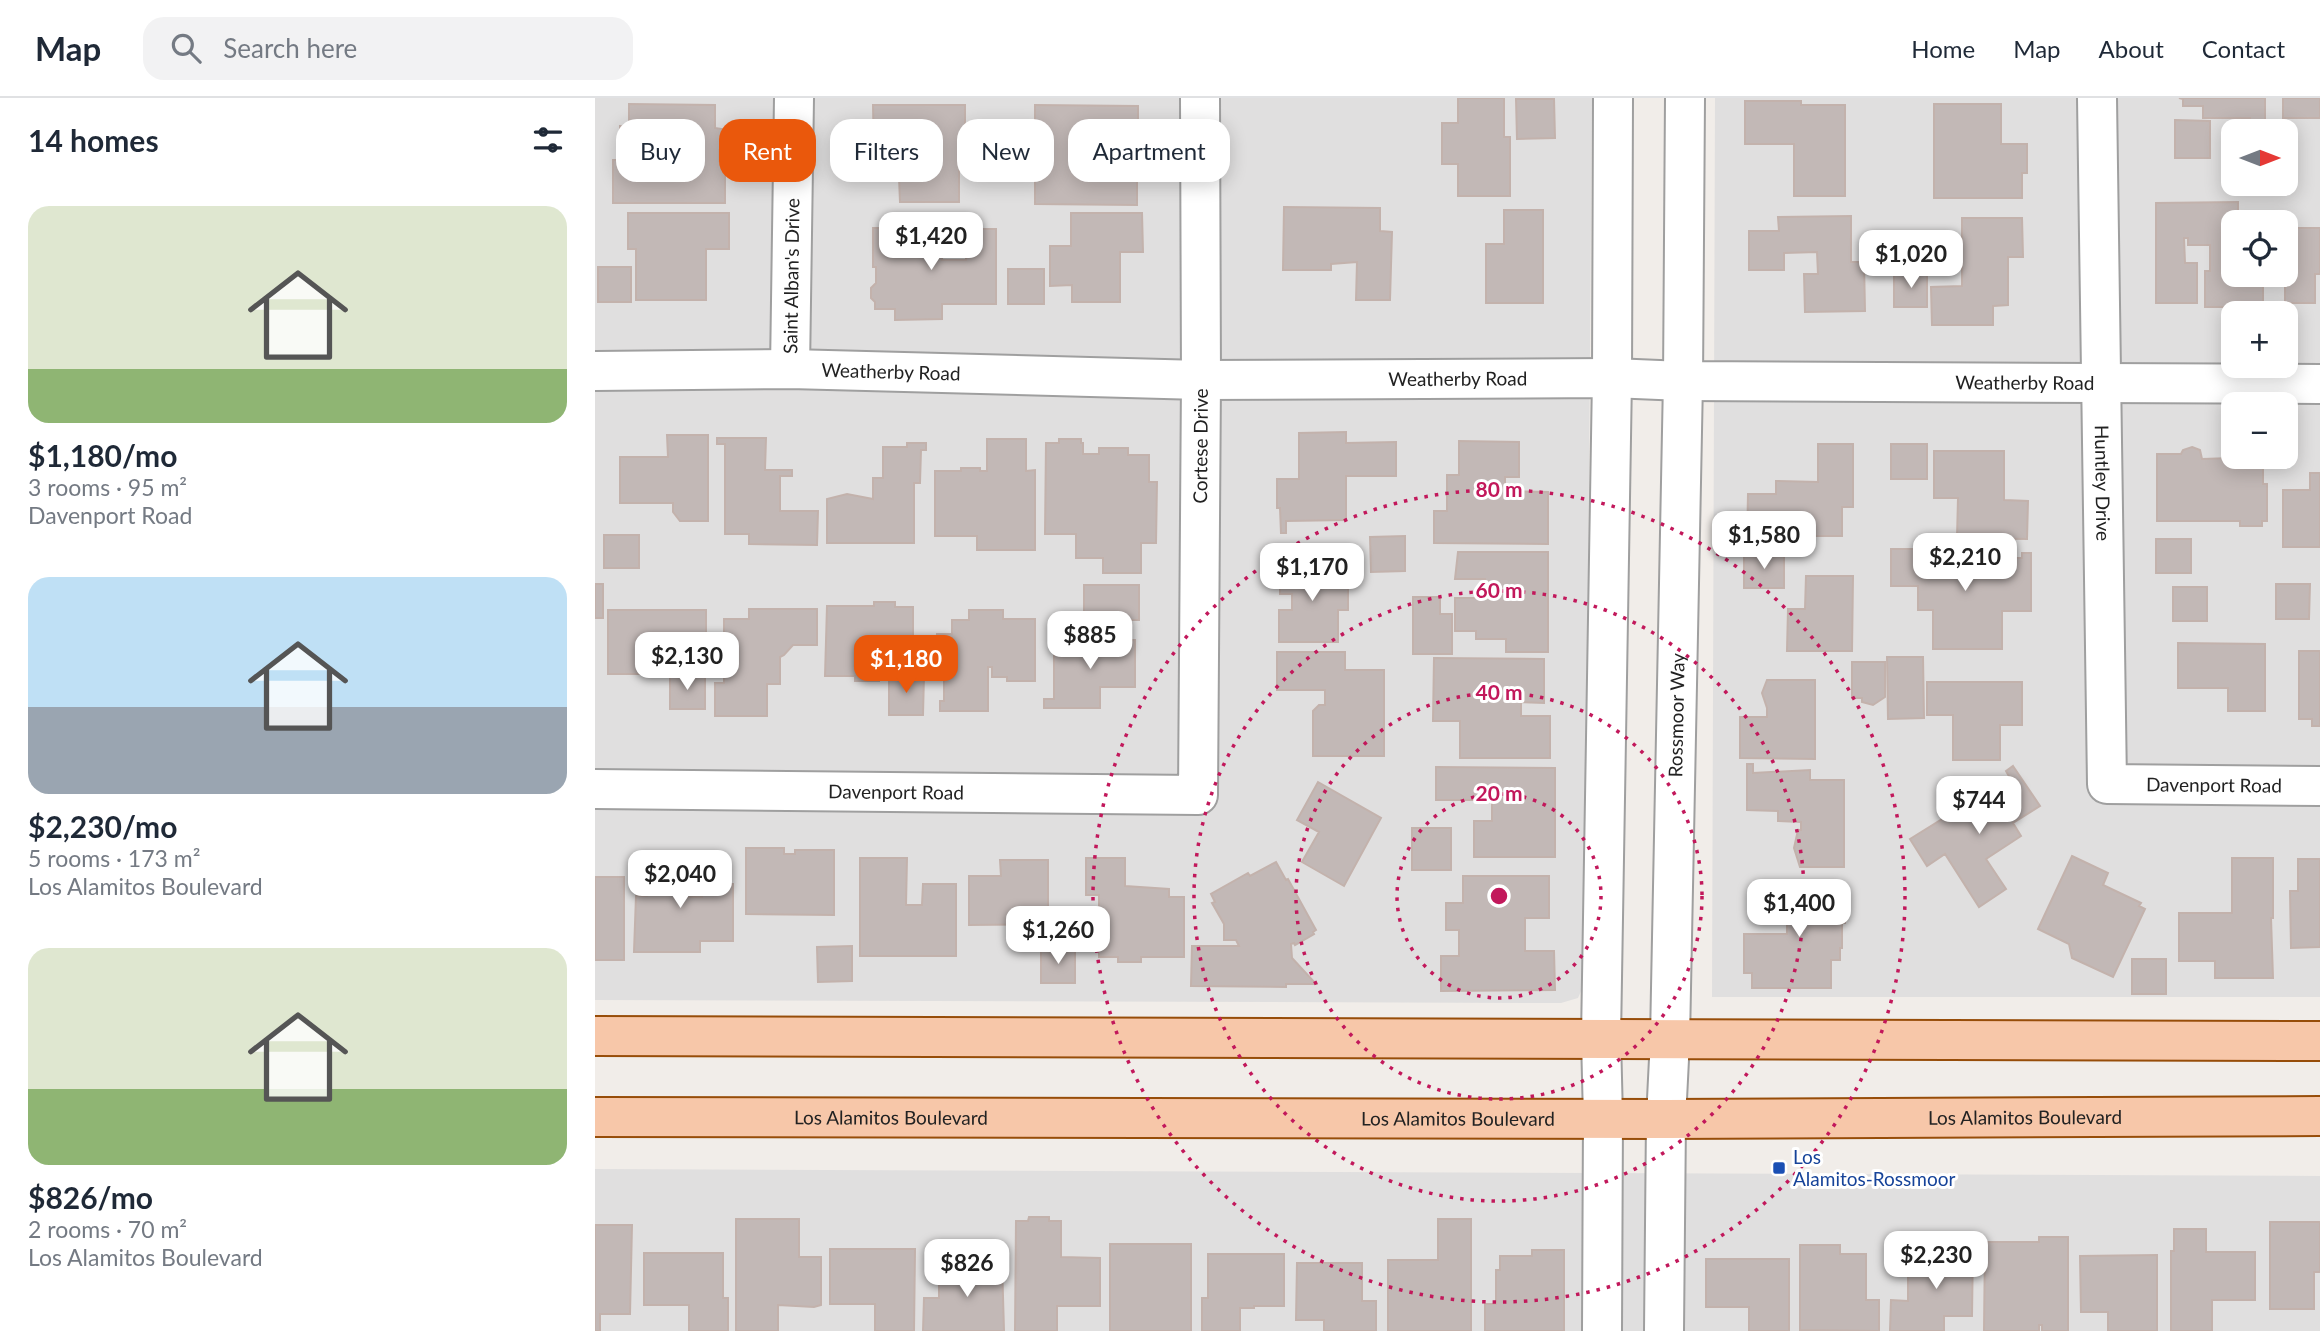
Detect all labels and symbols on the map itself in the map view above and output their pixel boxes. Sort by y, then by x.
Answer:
north arrow [2221,119,2298,196]
street label: Saint Alban's Drive [778,198,804,354]
pin: $1,420 [874,212,988,272]
pin: $1,020 [1854,230,1968,290]
street label: Weatherby Road [821,358,961,385]
street label: Weatherby Road [1388,366,1527,390]
street label: Weatherby Road [1955,370,2094,394]
street label: Cortese Drive [1188,388,1212,504]
street label: Huntley Drive [2091,425,2115,541]
text: 80 m [1475,476,1523,501]
pin: $1,580 [1707,512,1821,571]
pin: $2,210 [1908,533,2022,593]
pin: $1,170 [1255,544,1369,603]
text: 60 m [1475,577,1523,602]
pin: $885 [1049,612,1131,671]
pin: $2,130 [630,632,744,692]
pin: $1,180 [849,636,963,695]
street label: Rossmoor Way [1663,652,1689,778]
text: 40 m [1475,679,1523,704]
street label: Davenport Road [2146,772,2282,797]
pin: $744 [1938,776,2020,836]
street label: Davenport Road [828,779,964,804]
text: 20 m [1475,780,1523,805]
pin: $2,040 [623,850,737,910]
pin: $1,400 [1742,880,1856,939]
centre of rings [1487,884,1511,908]
pin: $1,260 [1001,906,1115,966]
street label: Los Alamitos Boulevard [794,1105,988,1129]
street label: Los Alamitos Boulevard [1928,1105,2122,1129]
street label: Los Alamitos Boulevard [1361,1106,1555,1130]
place label: Los Alamitos-Rossmoor [1793,1145,1955,1190]
marker: Los Alamitos-Rossmoor [1771,1160,1787,1176]
pin: $2,230 [1879,1232,1993,1291]
pin: $826 [926,1240,1008,1299]

